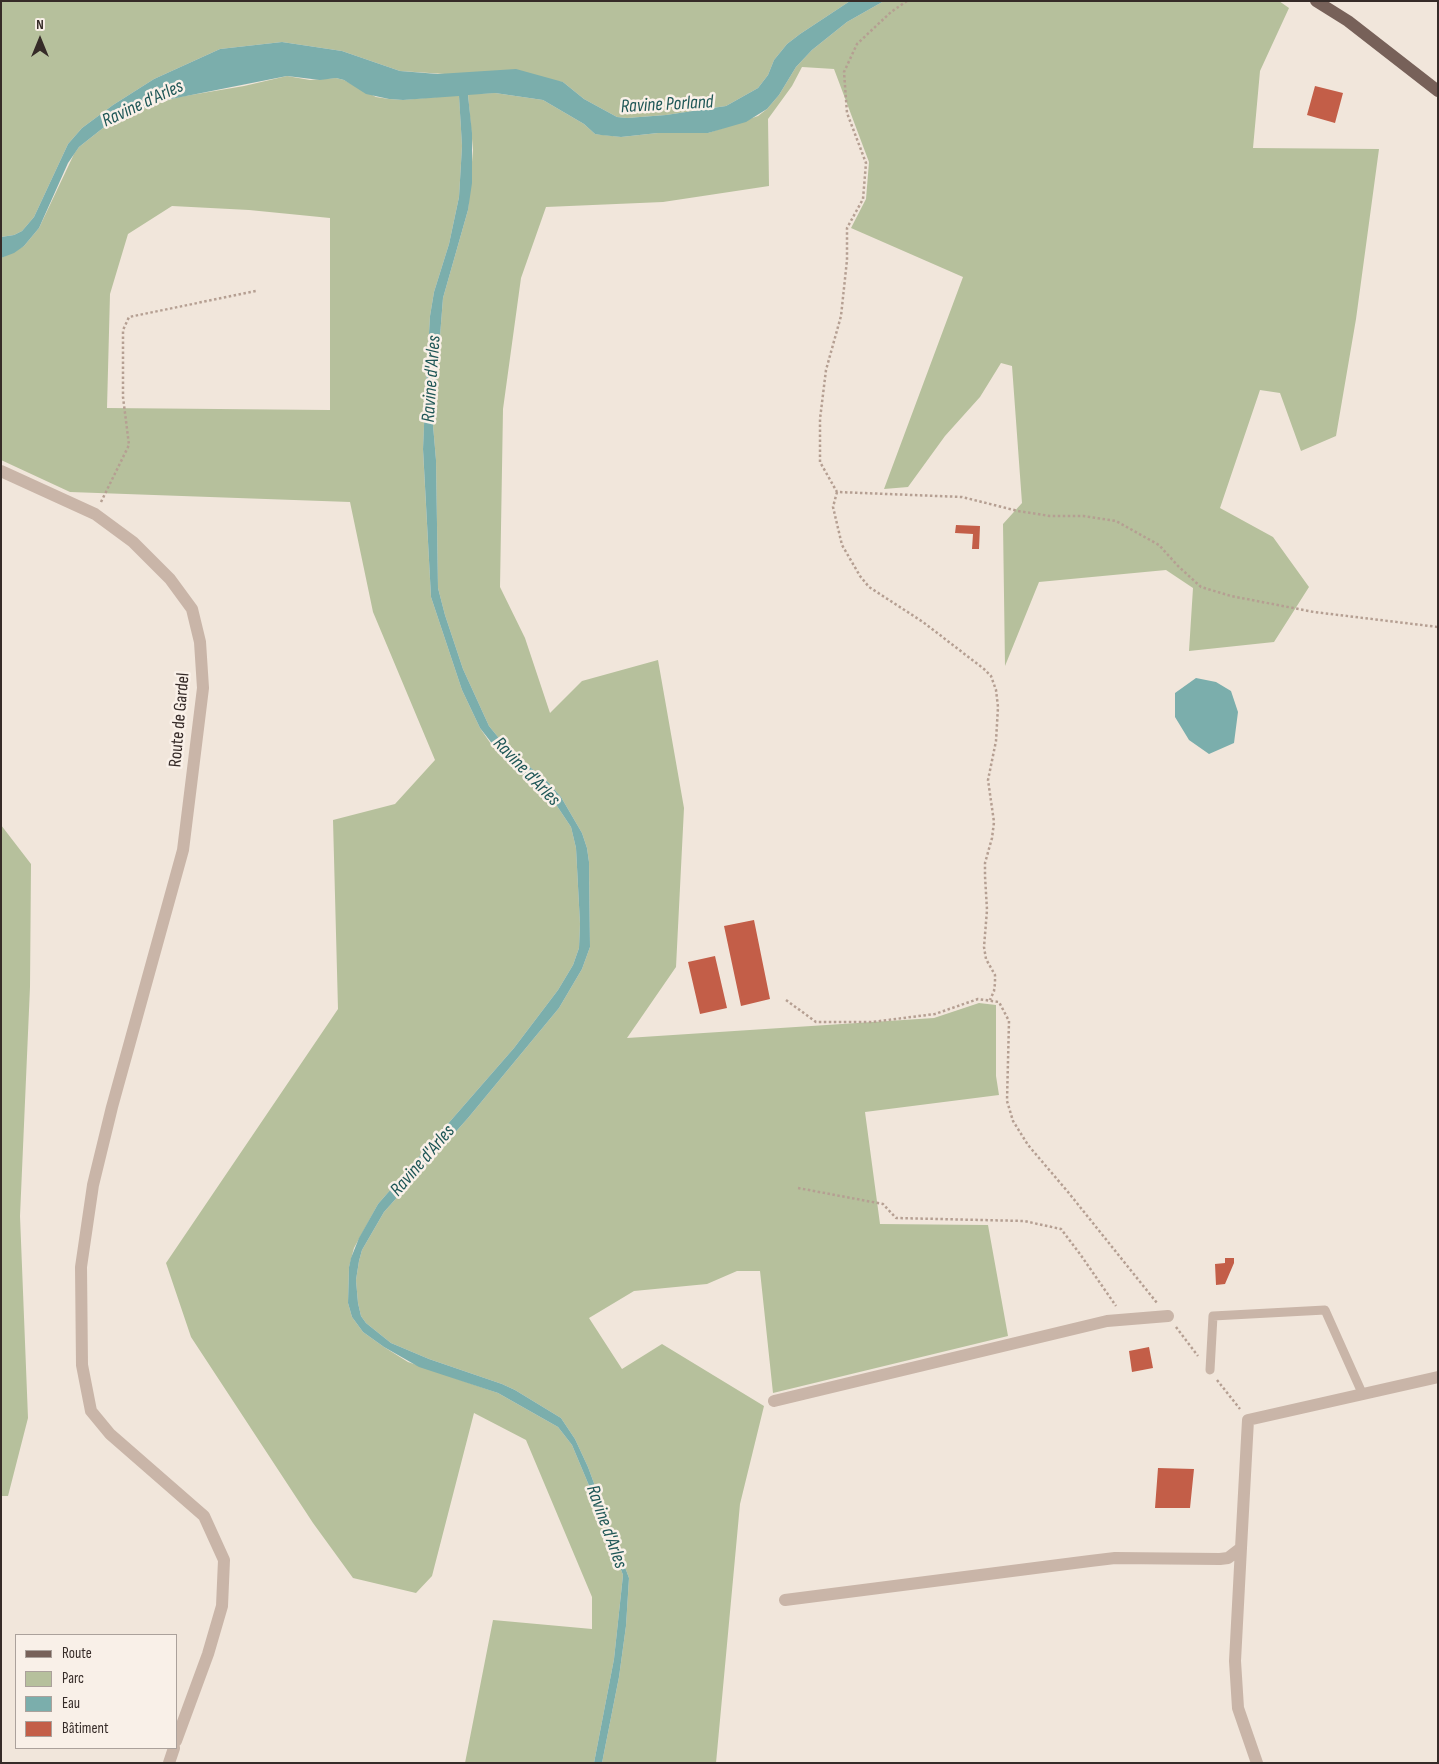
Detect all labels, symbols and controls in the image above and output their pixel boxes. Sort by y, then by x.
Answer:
north arrow [15,15,65,65]
text: N [36,16,44,33]
water label: Ravine d'Arles [99,75,187,133]
water label: Ravine Porland [620,91,714,119]
water label: Ravine d'Arles [418,335,446,423]
street label: Route de Gardel [165,672,195,768]
water label: Ravine d'Arles [488,733,564,811]
water label: Ravine d'Arles [386,1121,460,1201]
water label: Ravine d'Arles [580,1482,632,1572]
legend [15,1634,178,1749]
text: Route [62,1644,92,1663]
text: Parc [62,1669,84,1688]
text: Eau [62,1694,80,1713]
text: Bâtiment [62,1719,109,1738]

